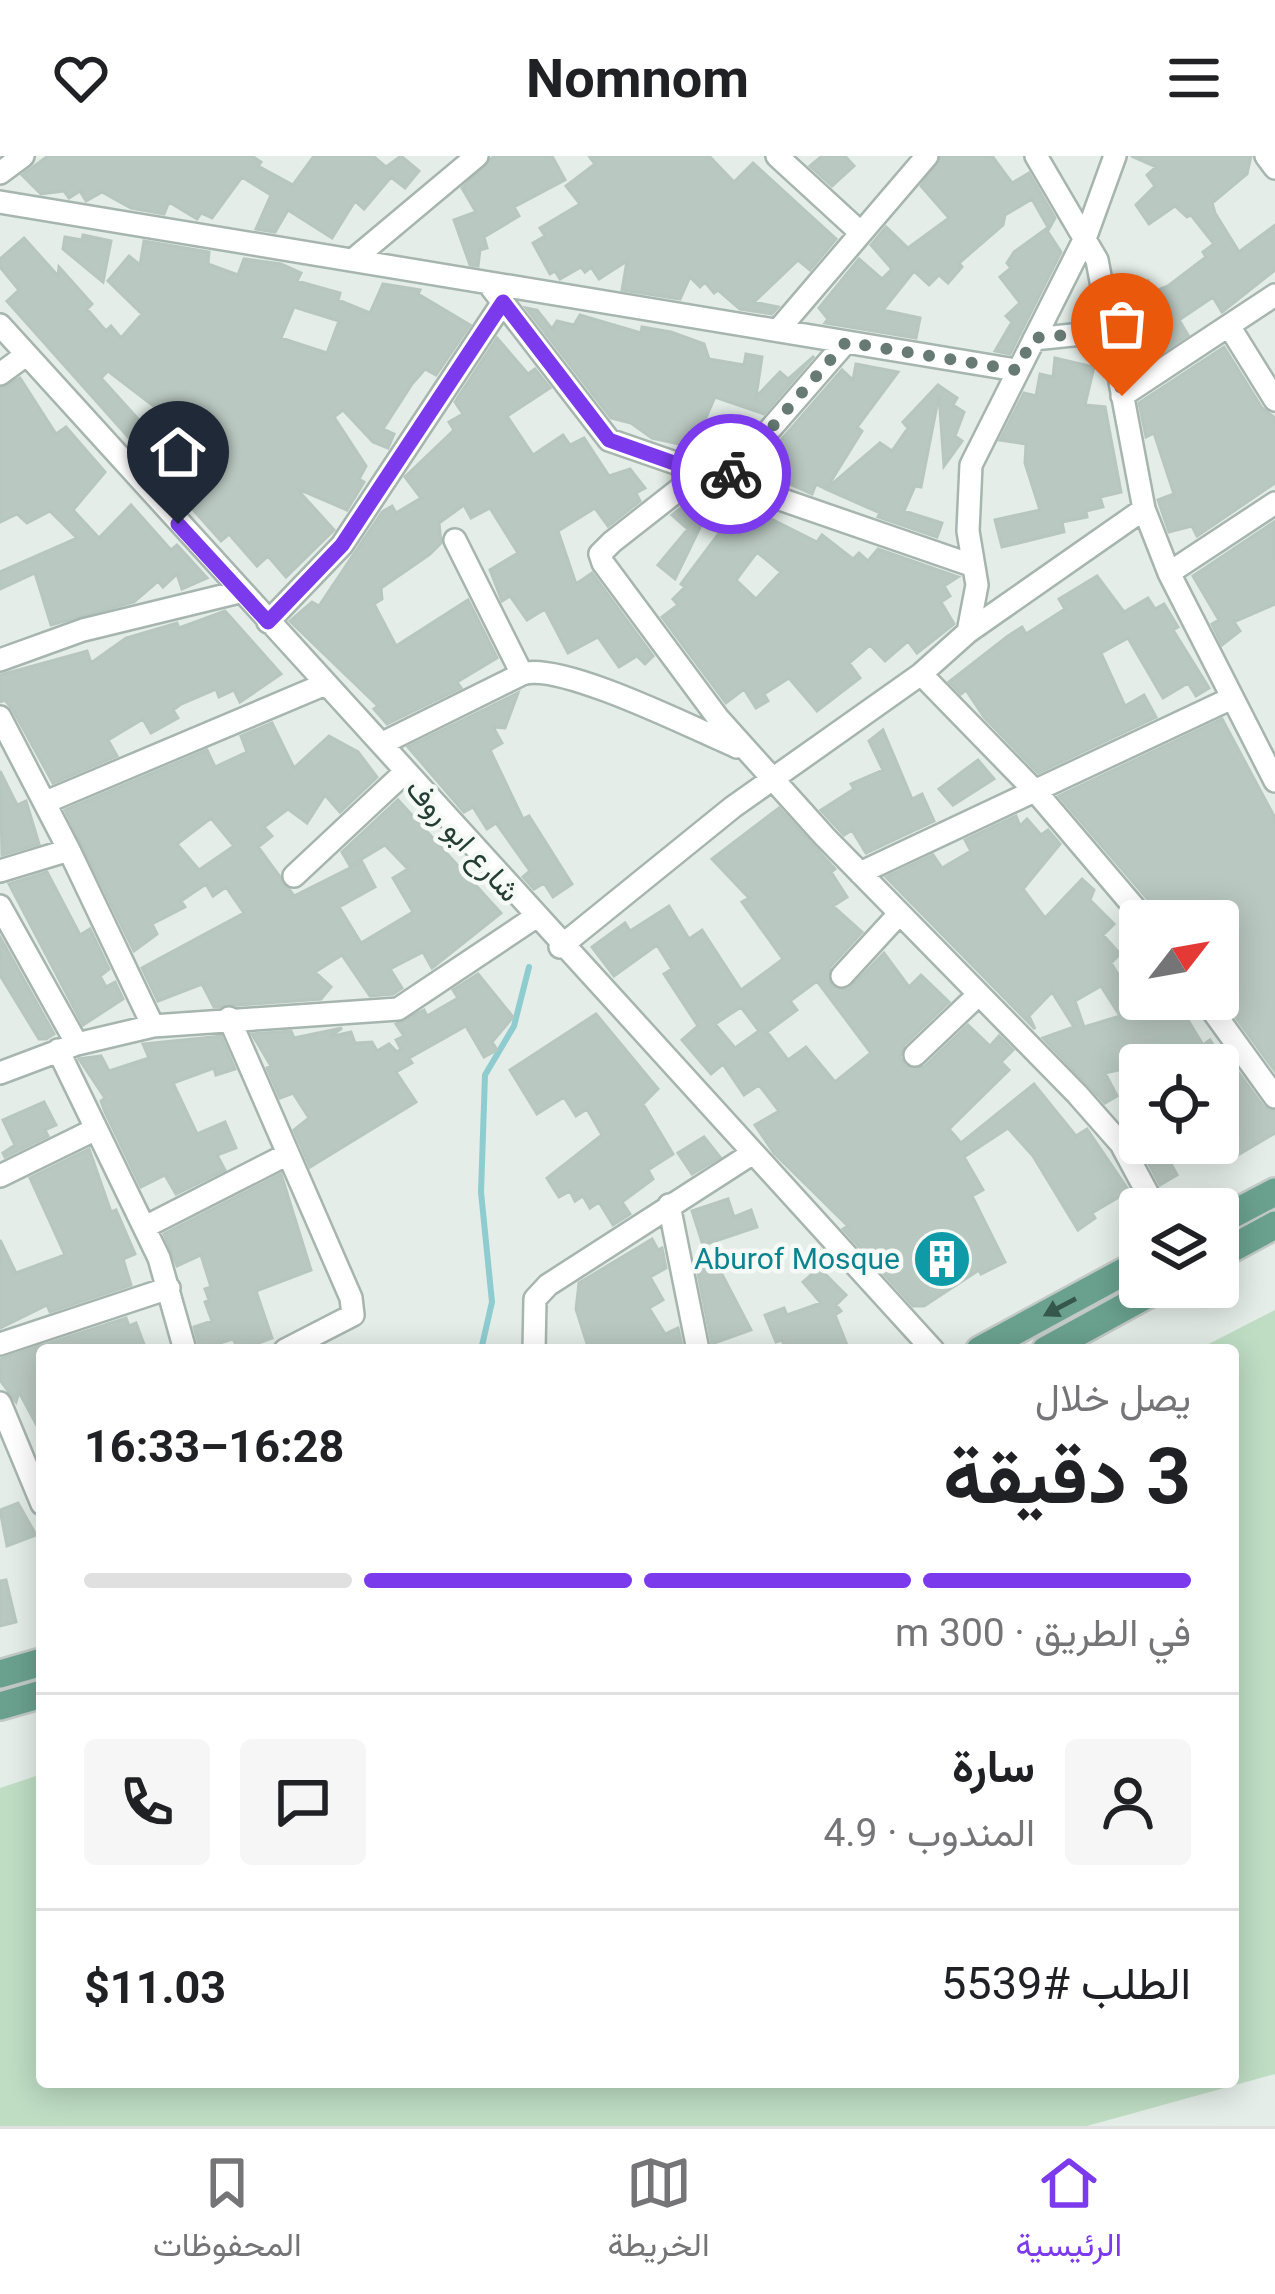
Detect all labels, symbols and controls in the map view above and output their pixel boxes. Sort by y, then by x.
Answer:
icon: heart [48,45,114,111]
icon: menu [1161,45,1227,111]
text: Nomnom [526,47,749,110]
pin [1071,273,1173,396]
icon: bag [1089,291,1155,357]
pin [127,401,229,524]
courier [671,414,791,534]
icon: home [145,419,211,485]
icon: bike [698,441,764,507]
street label: شارع ابو روف [397,771,528,910]
north arrow [1119,900,1239,1020]
map controls [1119,900,1239,1308]
button: locate [1119,1044,1239,1164]
button: layers [1119,1188,1239,1308]
building icon: Aburof Mosque [911,1228,973,1290]
place label: Aburof Mosque [694,1241,900,1276]
one-way arrow [1042,1296,1077,1317]
text: يصل خلال [1035,1375,1191,1421]
text: 16:28–16:33 [84,1420,344,1473]
text: 3 دقيقة [943,1431,1191,1522]
text: في الطريق · 300 m [895,1610,1191,1656]
button: phone [84,1739,210,1865]
button: chat [240,1739,366,1865]
button: person [1065,1739,1191,1865]
text: سارة [952,1740,1035,1793]
text: المندوب · 4.9 [823,1810,1035,1856]
text: الطلب #5539 [941,1957,1191,2010]
text: $11.03 [84,1961,226,2014]
tab: المحفوظات [153,2150,302,2274]
tab: الخريطة [607,2150,710,2274]
tab: الرئيسية [1015,2150,1122,2274]

